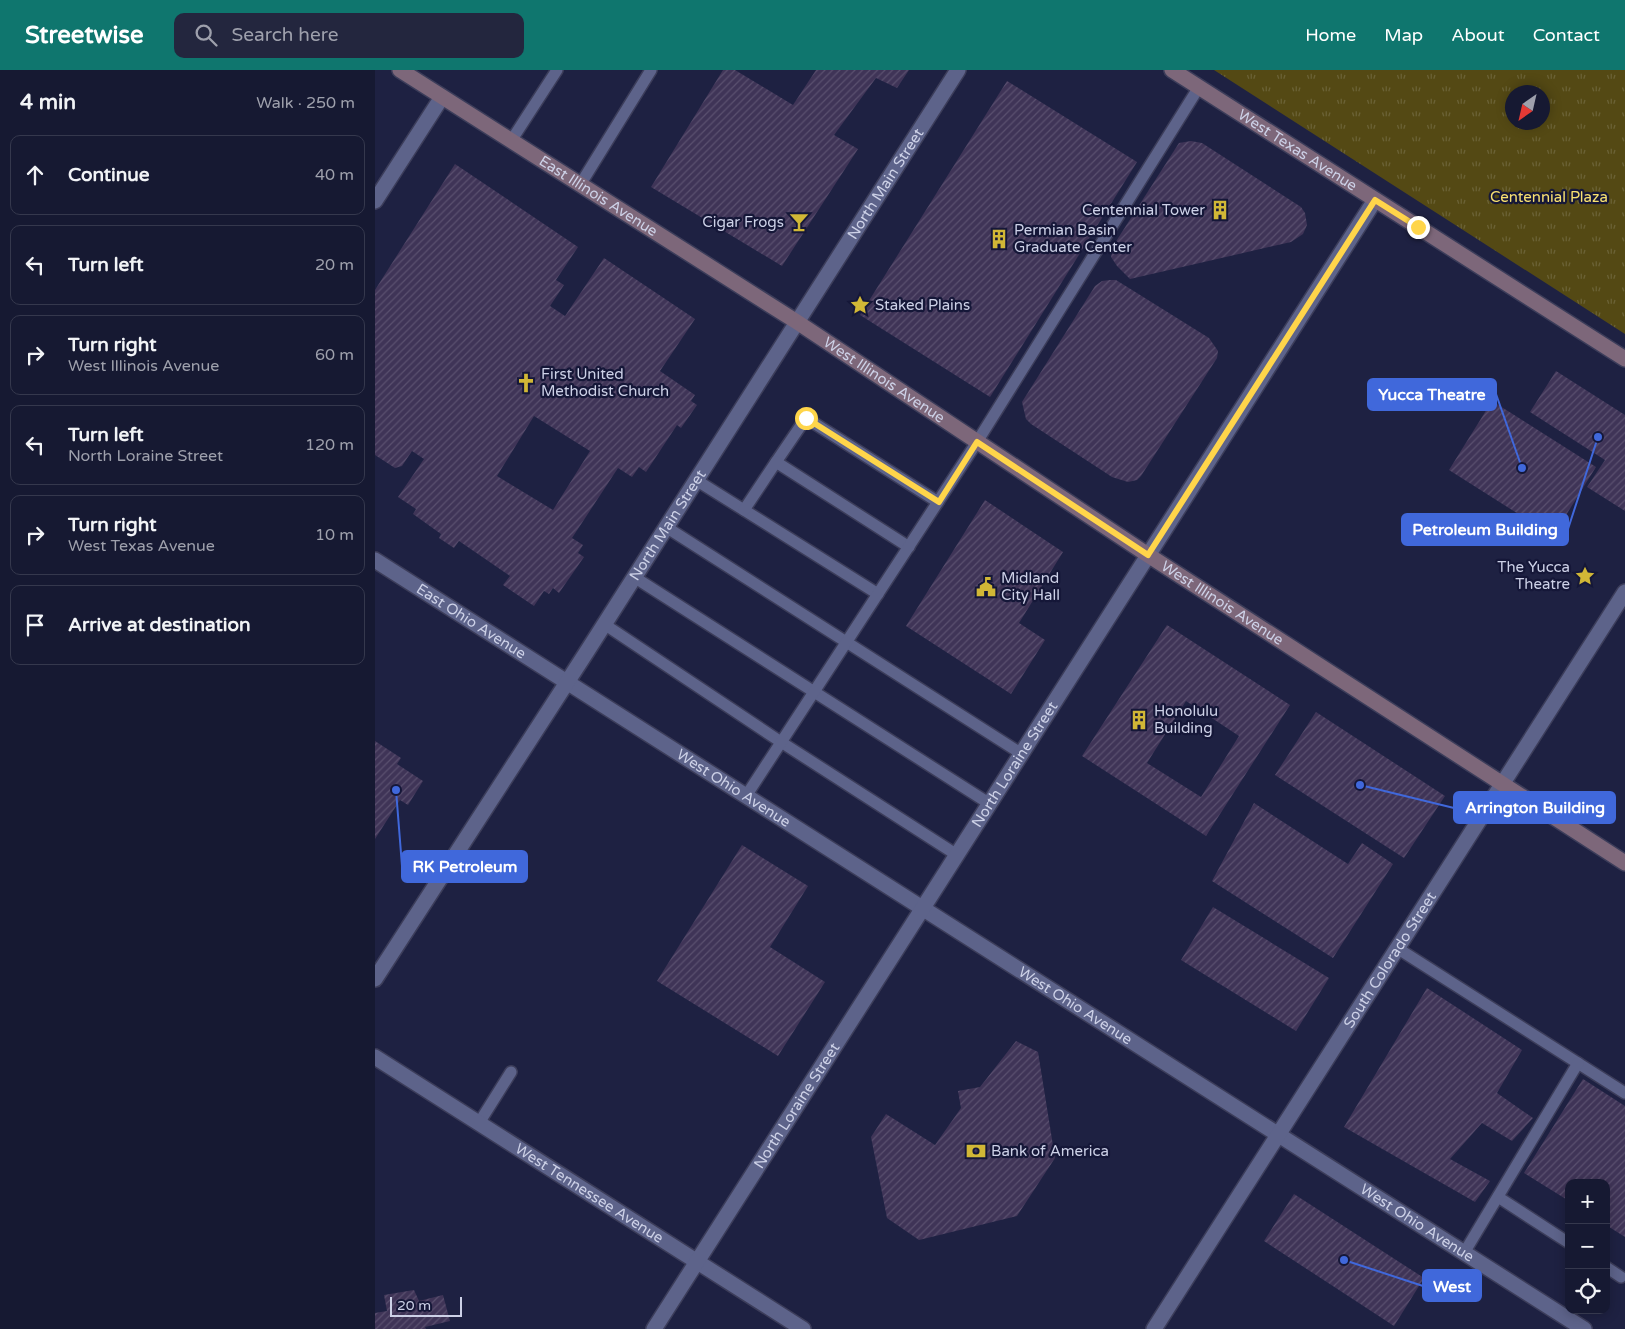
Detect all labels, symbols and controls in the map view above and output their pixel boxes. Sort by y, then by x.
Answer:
search box [174,13,524,58]
text: Streetwise [25,21,144,50]
icon: search [192,21,220,49]
text: Search here [232,24,338,46]
text: Home [1305,24,1356,46]
text: Map [1384,24,1423,46]
text: About [1451,24,1505,46]
text: Contact [1533,24,1600,46]
north arrow [1505,85,1550,130]
text: 4 min [20,90,76,115]
text: Walk · 250 m [256,93,355,113]
street label: West Texas Avenue [1235,105,1361,195]
street label: North Main Street [843,125,928,243]
street label: East Illinois Avenue [536,152,661,240]
icon: ahead [21,161,49,189]
text: Continue [68,164,150,186]
text: 40 m [315,165,354,185]
park label: Centennial Plaza [1490,188,1608,206]
building icon: Centennial Tower [1209,199,1231,221]
place label: Centennial Tower [1082,201,1205,219]
bar icon: Cigar Frogs [788,211,810,233]
place label: Cigar Frogs [702,213,784,231]
route end [1407,216,1430,239]
place label: Permian Basin Graduate Center [1014,221,1132,256]
building icon: Permian Basin Graduate Center [988,228,1010,250]
icon: left [21,251,49,279]
text: Turn left [68,254,144,276]
text: 20 m [315,255,354,275]
place icon: Staked Plains [849,294,871,316]
place label: Staked Plains [875,296,970,314]
street label: West Illinois Avenue [820,333,948,427]
text: Turn right [68,334,156,356]
icon: right [21,341,49,369]
text: 60 m [315,345,354,365]
text: West Illinois Avenue [68,356,219,376]
place label: First United Methodist Church [541,365,669,400]
church icon: First United Methodist Church [515,372,537,394]
callout: Yucca Theatre [1368,379,1496,410]
text: Yucca Theatre [1378,385,1486,405]
route start [795,407,818,430]
text: Turn left [68,424,144,446]
icon: left [21,431,49,459]
text: 120 m [305,435,354,455]
text: North Loraine Street [68,446,223,466]
street label: North Main Street [626,466,710,584]
text: Turn right [68,514,156,536]
callout: Petroleum Building [1402,514,1568,545]
text: Petroleum Building [1412,520,1558,540]
icon: right [21,521,49,549]
text: 10 m [315,525,354,545]
text: West Texas Avenue [68,536,215,556]
street label: West Illinois Avenue [1158,557,1287,649]
place label: The Yucca Theatre [1497,558,1570,593]
place icon: The Yucca Theatre [1574,565,1596,587]
place label: Midland City Hall [1001,569,1060,604]
public building icon: Midland City Hall [975,576,997,598]
street label: East Ohio Avenue [413,580,529,663]
icon: arrive [21,611,49,639]
text: Arrive at destination [68,614,251,636]
street label: North Loraine Street [968,698,1062,831]
place label: Honolulu Building [1154,702,1218,737]
building icon: Honolulu Building [1128,709,1150,731]
street label: West Ohio Avenue [673,745,794,831]
callout: Arrington Building [1454,792,1615,823]
text: Arrington Building [1465,798,1605,818]
callout: RK Petroleum [402,851,527,882]
text: RK Petroleum [412,857,518,877]
street label: South Colorado Street [1340,888,1440,1031]
street label: West Ohio Avenue [1015,963,1136,1048]
street label: North Loraine Street [750,1039,844,1172]
street label: West Tennessee Avenue [512,1139,667,1247]
bank icon: Bank of America [965,1140,987,1162]
place label: Bank of America [991,1142,1109,1160]
map controls [1565,1179,1610,1314]
button: + [1565,1179,1610,1224]
street label: West Ohio Avenue [1357,1180,1477,1266]
button: − [1565,1224,1610,1269]
button: locate [1565,1269,1610,1314]
callout: West [1423,1270,1481,1301]
text: West [1433,1277,1472,1297]
scale bar [390,1294,463,1317]
text: 20 m [397,1297,431,1314]

